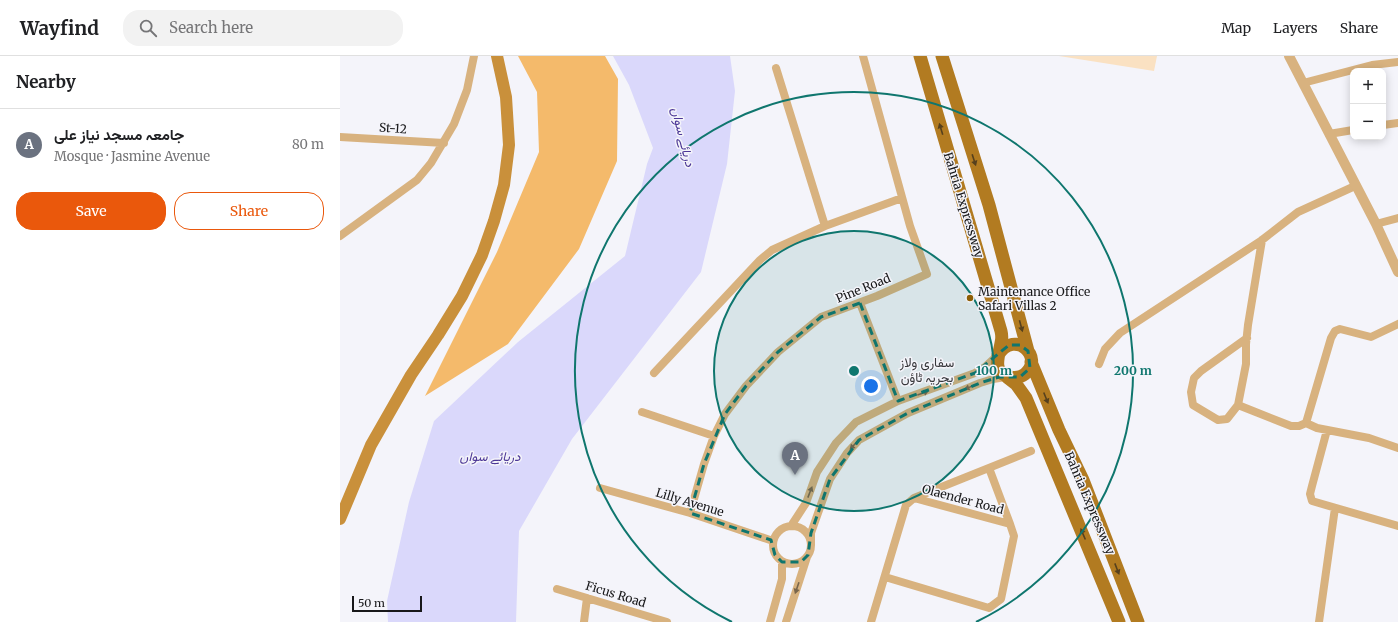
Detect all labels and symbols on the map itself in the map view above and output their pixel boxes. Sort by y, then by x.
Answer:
water label: دریائے سواں [667,105,699,169]
street label: St-12 [379,120,407,136]
one-way arrow [938,123,944,135]
street label: Bahria Expressway [941,150,987,260]
one-way arrow [971,154,977,166]
street label: Pine Road [833,270,893,306]
place label: Maintenance Office Safari Villas 2 [978,284,1090,313]
marker: Maintenance Office Safari Villas 2 [965,293,975,303]
one-way arrow [1018,320,1024,332]
district label: سفاری ولاز بحریہ ٹاؤن [899,354,954,386]
text: 100 m [976,363,1012,378]
text: 200 m [1114,363,1152,378]
centre of rings [847,364,861,378]
your location [861,376,881,396]
one-way arrow [964,384,976,391]
one-way arrow [917,389,929,395]
one-way arrow [1044,392,1050,404]
one-way arrow [849,440,859,450]
pin: A [782,442,808,475]
water label: دریائے سواں [460,448,521,465]
street label: Bahria Expressway [1062,449,1118,557]
street label: Olaender Road [921,481,1005,517]
street label: Lilly Avenue [654,485,726,519]
one-way arrow [807,486,813,498]
one-way arrow [1079,528,1085,540]
one-way arrow [1115,564,1121,576]
street label: Ficus Road [584,578,648,610]
one-way arrow [794,583,800,595]
scale bar [352,594,422,613]

